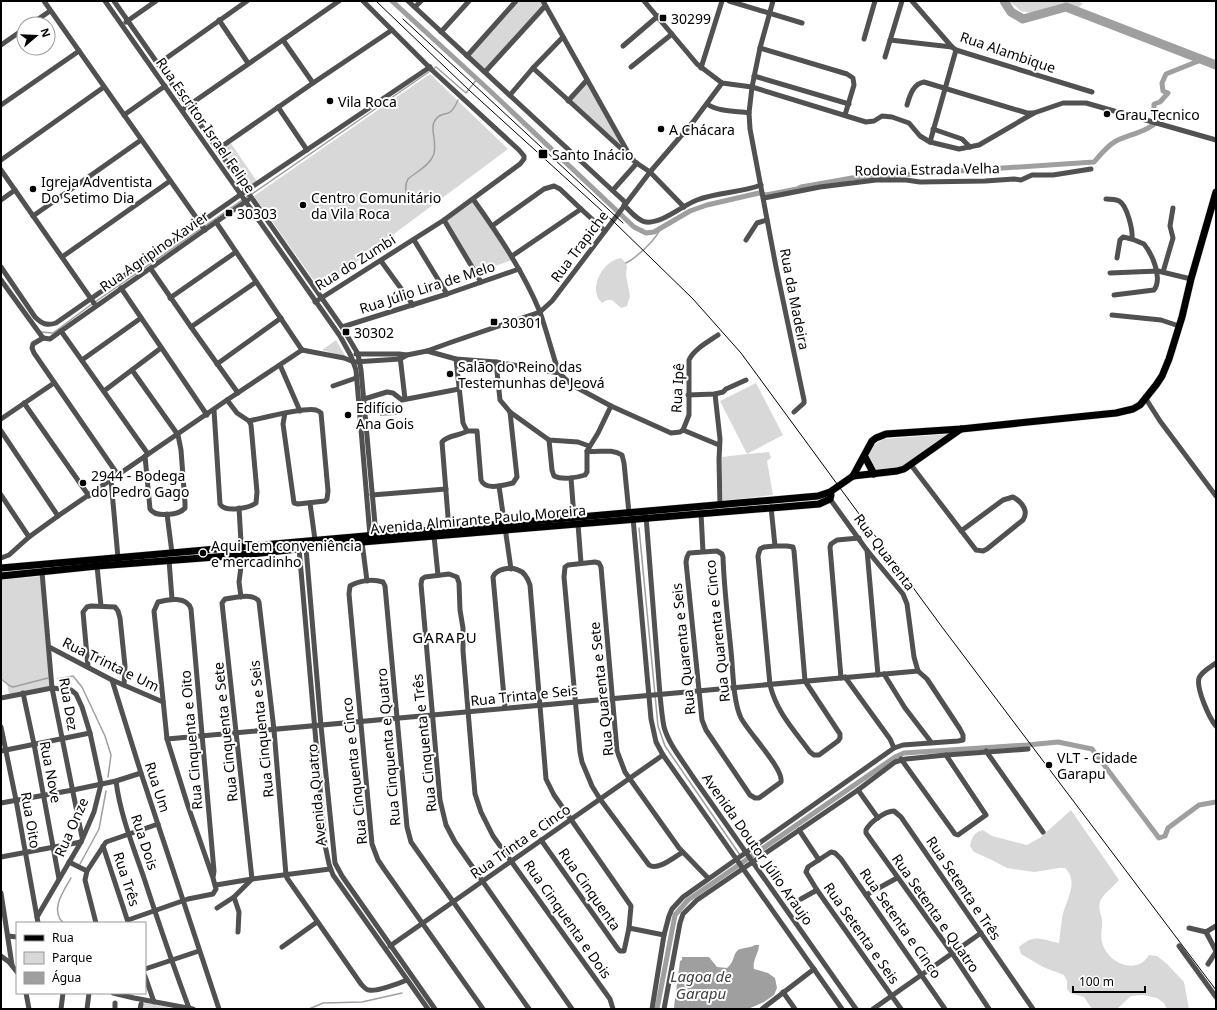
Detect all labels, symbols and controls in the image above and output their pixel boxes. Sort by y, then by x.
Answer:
place label: 30299 [671,9,711,28]
marker: 30299 [658,13,668,23]
north arrow [16,16,56,56]
text: N [37,26,54,39]
street label: Rua Alambique [958,27,1058,77]
street label: Rua Escritor Israel Felipe [152,54,260,197]
place label: Vila Roca [338,92,397,111]
marker: Vila Roca [325,96,335,106]
place label: Grau Tecnico [1115,105,1200,124]
marker: Grau Tecnico [1102,109,1112,119]
place label: A Chácara [669,120,735,139]
marker: A Chácara [656,124,666,134]
place label: Santo Inácio [552,145,633,164]
marker: Santo Inácio [537,148,549,160]
street label: Rodovia Estrada Velha [854,158,1000,180]
place label: Igreja Adventista Do Setimo Dia [41,172,152,207]
marker: Igreja Adventista Do Setimo Dia [28,184,38,194]
place label: Centro Comunitário da Vila Roca [311,188,441,223]
marker: Centro Comunitário da Vila Roca [298,200,308,210]
place label: 30303 [237,204,277,223]
street label: Rua Agripino Xavier [96,206,213,296]
street label: Rua Trapiche [546,206,612,286]
marker: 30303 [224,208,234,218]
street label: Rua do Zumbi [311,230,399,294]
street label: Rua da Madeira [776,247,814,351]
street label: Rua Júlio Lira de Melo [357,256,497,318]
place label: 30301 [502,313,542,332]
marker: 30301 [489,317,499,327]
place label: 30302 [354,323,394,342]
marker: 30302 [341,327,351,337]
place label: Salão do Reino das Testemunhas de Jeová [458,357,605,392]
street label: Rua Ipê [666,362,688,414]
marker: Salão do Reino das Testemunhas de Jeová [445,369,455,379]
place label: Edifício Ana Gois [356,398,414,433]
marker: Edifício Ana Gois [343,410,353,420]
place label: 2944 - Bodega do Pedro Gago [91,466,189,501]
marker: 2944 - Bodega do Pedro Gago [78,478,88,488]
street label: Avenida Almirante Paulo Moreira [369,500,587,538]
street label: Rua Quarenta [850,510,920,594]
place label: Aqui Tem conveniência e mercadinho [211,536,362,571]
marker: Aqui Tem conveniência e mercadinho [198,548,208,558]
street label: Rua Quarenta e Cinco [700,559,734,703]
street label: Rua Quarenta e Seis [667,582,699,716]
street label: Rua Quarenta e Sete [584,621,618,757]
district label: GARAPU [412,627,478,647]
street label: Rua Trinta e Um [59,632,163,696]
street label: Rua Cinquenta e Seis [244,659,278,798]
street label: Rua Cinquenta e Sete [208,661,242,803]
street label: Rua Cinquenta e Quatro [372,667,404,827]
street label: Rua Cinquenta e Oito [175,669,207,811]
street label: Rua Cinquenta e Três [407,673,441,813]
street label: Rua Dez [55,676,83,732]
street label: Rua Trinta e Seis [469,680,579,710]
street label: Rua Cinquenta e Cinco [337,696,371,846]
street label: Rua Nove [36,739,66,805]
street label: Avenida Quatro [302,743,330,847]
place label: VLT - Cidade Garapu [1057,748,1138,783]
street label: Rua Um [141,759,175,815]
marker: VLT - Cidade Garapu [1044,760,1054,770]
street label: Avenida Doutor Júlio Araujo [698,769,818,929]
street label: Rua Oito [17,790,45,850]
street label: Rua Onze [50,794,93,860]
street label: Rua Trinta e Cinco [466,799,574,883]
street label: Rua Dois [127,812,163,873]
street label: Rua Setenta e Três [922,832,1006,944]
street label: Rua Cinquenta [554,844,626,934]
street label: Rua Três [109,849,145,909]
street label: Rua Setenta e Quatro [888,850,984,976]
street label: Rua Cinquenta e Dois [520,856,616,982]
street label: Rua Setenta e Cinco [856,864,946,982]
street label: Rua Setenta e Seis [820,878,904,988]
legend [16,922,146,994]
text: Rua [52,929,74,946]
text: Parque [52,949,93,966]
water label: Lagoa de Garapu [670,966,732,1003]
scale bar [1073,968,1145,994]
text: Água [52,969,81,986]
text: 100 m [1079,973,1114,990]

